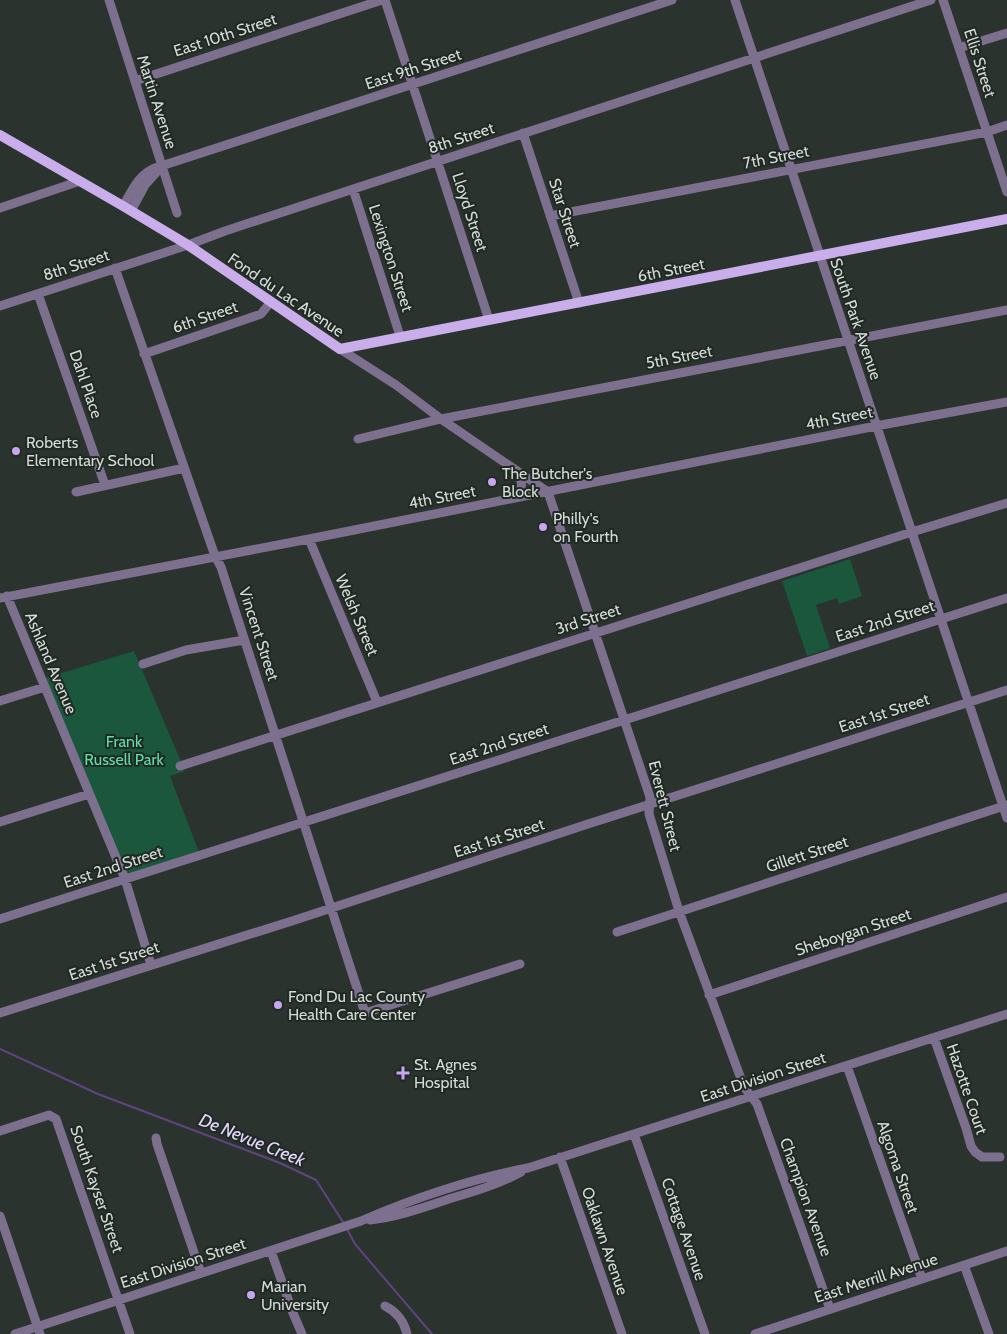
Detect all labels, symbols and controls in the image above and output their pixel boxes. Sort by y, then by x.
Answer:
street label: East 10th Street [171,9,280,61]
street label: Ellis Street [960,26,1000,100]
street label: East 9th Street [362,44,464,93]
street label: Martin Avenue [133,53,181,151]
street label: 8th Street [425,118,497,158]
street label: 7th Street [741,141,811,173]
street label: Lloyd Street [448,170,492,254]
street label: Star Street [545,176,585,251]
street label: Lexington Street [365,202,417,315]
street label: 8th Street [40,245,112,285]
street label: Fond du Lac Avenue [224,249,348,341]
street label: 6th Street [636,254,707,286]
street label: South Park Avenue [826,256,886,382]
street label: 6th Street [170,297,241,337]
street label: 5th Street [644,341,715,373]
street label: Dahl Place [65,347,107,421]
street label: 4th Street [804,402,875,434]
place label: Roberts Elementary School [26,433,154,470]
marker: Roberts Elementary School [10,445,22,457]
place label: The Butcher's Block [502,464,593,501]
marker: The Butcher's Block [486,476,498,488]
street label: 4th Street [407,481,478,513]
place label: Philly's on Fourth [553,509,618,546]
marker: Philly's on Fourth [537,521,549,533]
street label: Welsh Street [331,571,383,659]
street label: Vincent Street [235,585,283,684]
street label: East 2nd Street [833,596,938,646]
street label: 3rd Street [553,599,623,638]
street label: Ashland Avenue [21,609,81,717]
street label: East 1st Street [836,689,932,737]
street label: East 2nd Street [447,719,552,769]
park label: Frank Russell Park [84,732,164,769]
street label: Everett Street [645,759,686,854]
street label: East 1st Street [451,814,547,862]
street label: Gillett Street [764,832,851,876]
street label: East 2nd Street [61,842,166,892]
street label: Sheboygan Street [793,904,914,960]
street label: East 1st Street [66,937,162,985]
place label: Fond Du Lac County Health Care Center [288,987,425,1024]
marker: Fond Du Lac County Health Care Center [272,999,284,1011]
street label: Hazotte Court [943,1041,992,1137]
street label: East Division Street [698,1048,829,1106]
place label: St. Agnes Hospital [414,1055,477,1092]
marker: St. Agnes Hospital [396,1066,410,1080]
water label: De Nevue Creek [196,1109,309,1172]
street label: Algoma Street [873,1118,923,1216]
street label: South Kayser Street [66,1123,128,1256]
street label: Champion Avenue [776,1135,836,1259]
street label: Cottage Avenue [658,1175,710,1283]
street label: Oaklawn Avenue [578,1184,632,1298]
street label: East Division Street [118,1234,249,1292]
street label: East Merrill Avenue [812,1249,940,1307]
place label: Marian University [261,1277,329,1314]
marker: Marian University [245,1289,257,1301]

